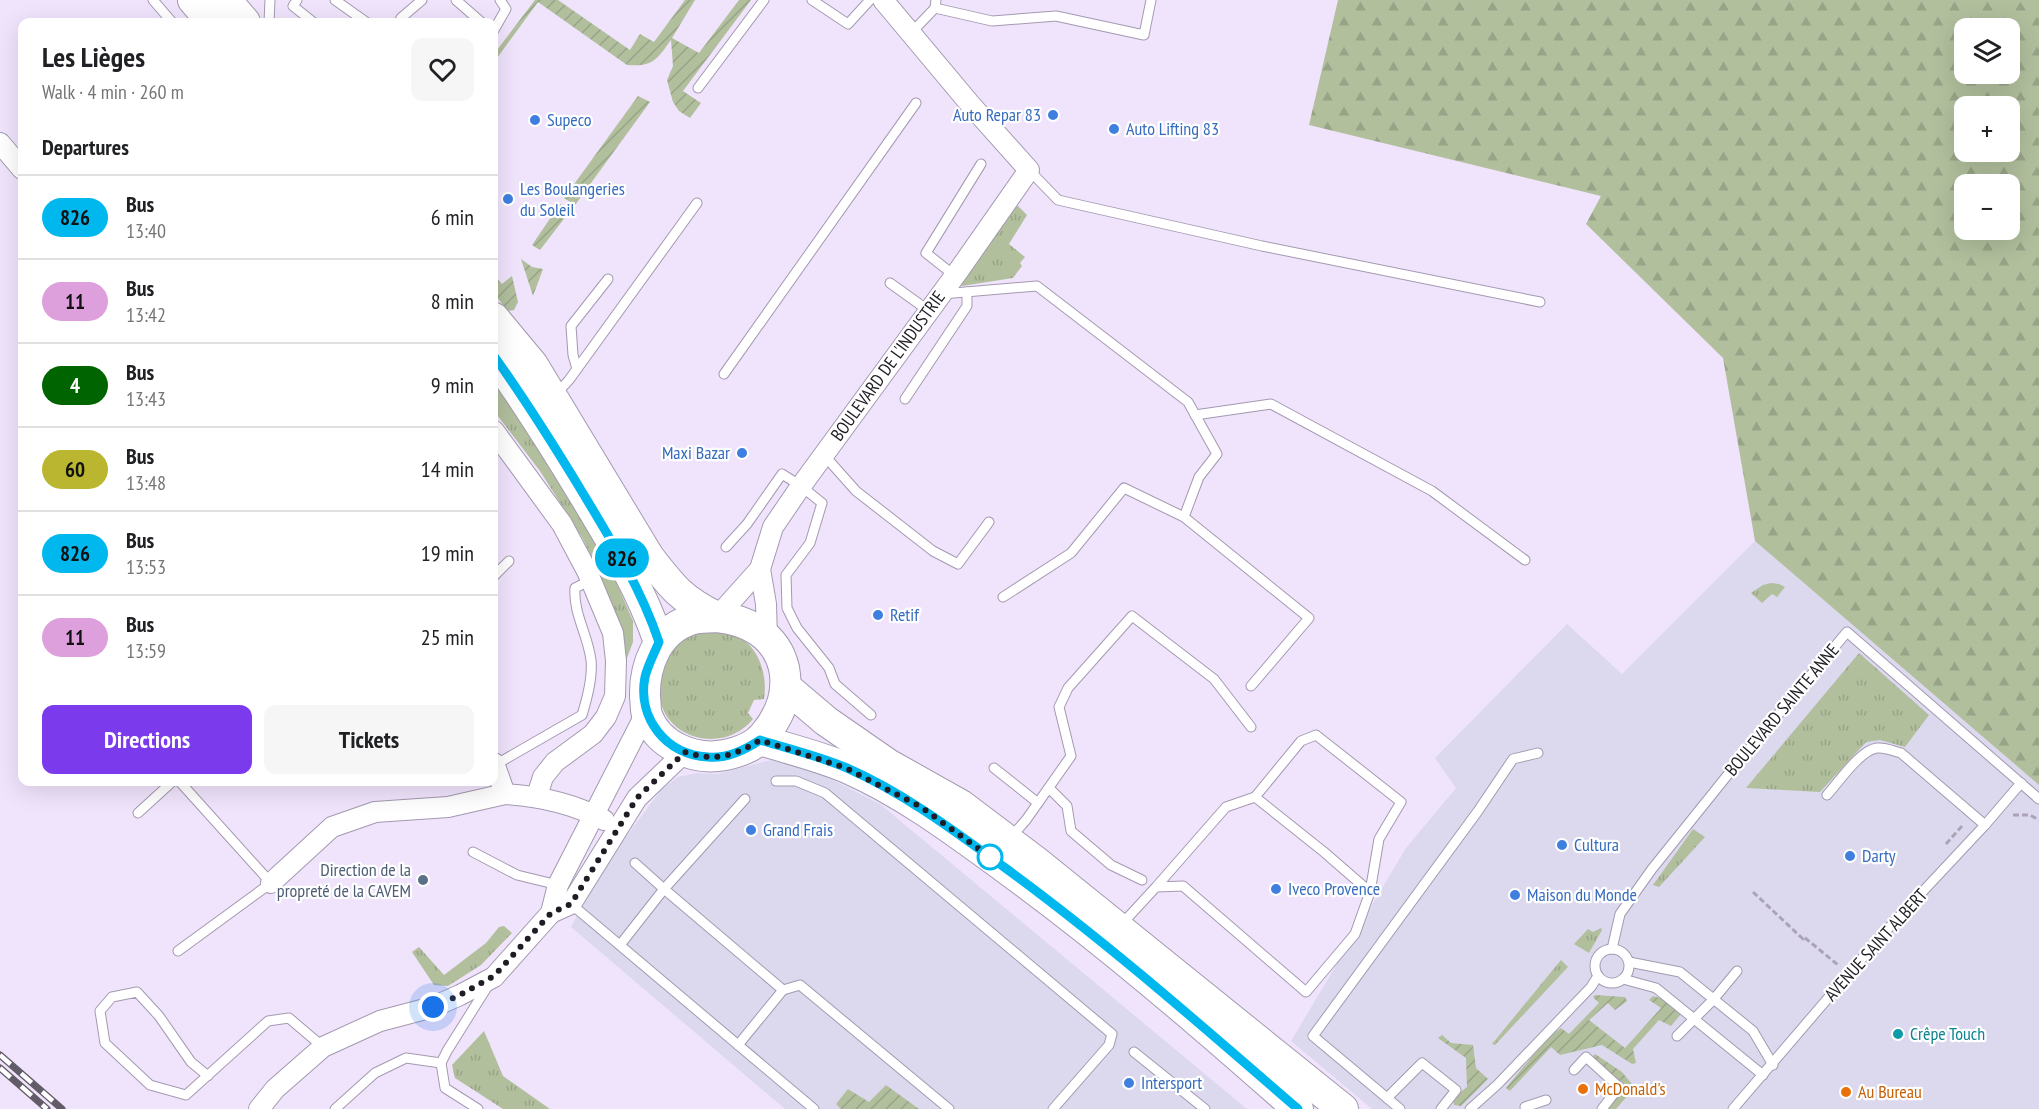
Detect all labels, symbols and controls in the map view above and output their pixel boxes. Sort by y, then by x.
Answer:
map controls [1954,18,2020,240]
button: layers [1954,18,2020,84]
text: Les Lièges [42,38,145,75]
button: heart [411,38,474,101]
text: Walk · 4 min · 260 m [42,79,184,105]
button: + [1954,96,2020,162]
place label: Auto Repar 83 [953,103,1041,126]
place label: Supeco [547,108,592,131]
marker: Auto Repar 83 [1046,108,1060,122]
marker: Supeco [528,113,542,127]
place label: Auto Lifting 83 [1126,117,1219,140]
marker: Auto Lifting 83 [1107,122,1121,136]
text: Departures [42,133,129,161]
button: − [1954,174,2020,240]
place label: Les Boulangeries du Soleil [520,177,625,221]
text: Bus [126,190,154,218]
marker: Les Boulangeries du Soleil [501,192,515,206]
text: 6 min [431,203,474,231]
text: 826 [60,204,90,231]
text: 13:40 [126,218,166,244]
text: Bus [126,274,154,302]
street label: BOULEVARD DE L'INDUSTRIE [825,286,950,445]
text: 8 min [431,287,474,315]
text: 11 [65,288,85,315]
text: 13:42 [126,302,166,328]
text: Bus [126,358,154,386]
text: 9 min [431,371,474,399]
text: 4 [70,372,80,399]
text: 13:43 [126,386,166,412]
place label: Maxi Bazar [662,441,730,464]
text: Bus [126,442,154,470]
marker: Maxi Bazar [735,446,749,460]
text: 14 min [421,455,474,483]
text: 60 [65,456,85,483]
text: 13:48 [126,470,166,496]
text: Bus [126,526,154,554]
line badge: 826 [588,538,656,578]
text: 19 min [421,539,474,567]
text: 826 [60,540,90,567]
text: 826 [607,545,637,572]
text: 13:53 [126,554,166,580]
place label: Retif [890,603,920,626]
marker: Retif [871,608,885,622]
text: Bus [126,610,154,638]
text: 25 min [421,623,474,651]
text: 11 [65,624,85,651]
text: 13:59 [126,638,166,664]
street label: BOULEVARD SAINTE ANNE [1720,639,1844,781]
button: Directions [42,705,252,774]
button: Tickets [264,705,474,774]
place label: Grand Frais [763,818,833,841]
marker: Grand Frais [744,823,758,837]
place label: Cultura [1574,833,1619,856]
marker: Cultura [1555,838,1569,852]
unlabelled marker [977,844,1003,870]
place label: Darty [1862,844,1896,867]
marker: Darty [1843,849,1857,863]
place label: Direction de la propreté de la CAVEM [277,858,411,902]
marker: Direction de la propreté de la CAVEM [416,873,430,887]
place label: Iveco Provence [1288,877,1380,900]
marker: Iveco Provence [1269,882,1283,896]
place label: Maison du Monde [1527,883,1637,906]
street label: AVENUE SAINT ALBERT [1819,884,1932,1006]
marker: Maison du Monde [1508,888,1522,902]
your location [418,992,448,1022]
place label: Crêpe Touch [1910,1022,1985,1045]
marker: Crêpe Touch [1891,1027,1905,1041]
place label: Intersport [1141,1071,1202,1094]
marker: Intersport [1122,1076,1136,1090]
place label: McDonald's [1595,1077,1666,1100]
place label: Au Bureau [1858,1080,1922,1103]
marker: McDonald's [1576,1082,1590,1096]
marker: Au Bureau [1839,1085,1853,1099]

